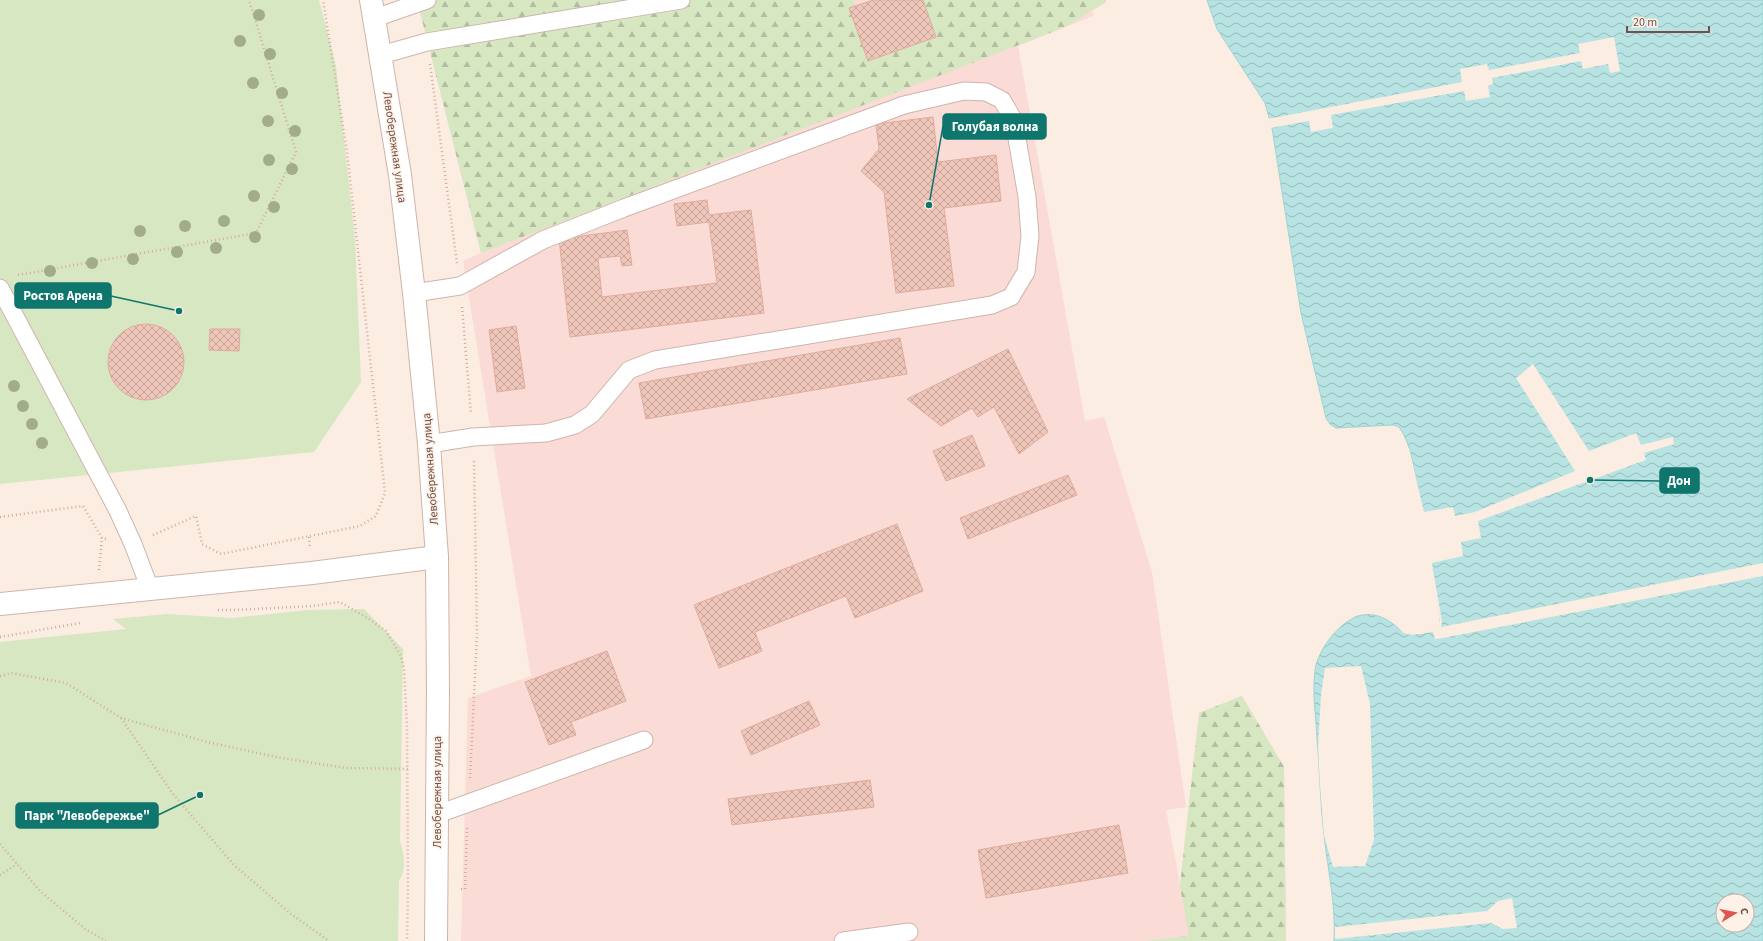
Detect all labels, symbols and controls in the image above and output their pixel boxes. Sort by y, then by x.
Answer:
scale bar [1627,8,1709,34]
text: 20 m [1633,14,1657,31]
street label: Левобережная улица [378,90,411,204]
callout: Голубая волна [943,114,1046,139]
text: Голубая волна [952,118,1039,136]
callout: Ростов Арена [15,283,111,308]
text: Ростов Арена [23,287,103,305]
street label: Левобережная улица [418,412,443,526]
callout: Дон [1660,468,1699,493]
text: Дон [1667,472,1691,490]
street label: Левобережная улица [429,736,446,848]
callout: Парк "Левобережье" [16,803,158,828]
text: Парк "Левобережье" [24,807,150,825]
north arrow [1715,893,1755,933]
text: С [1736,907,1752,916]

